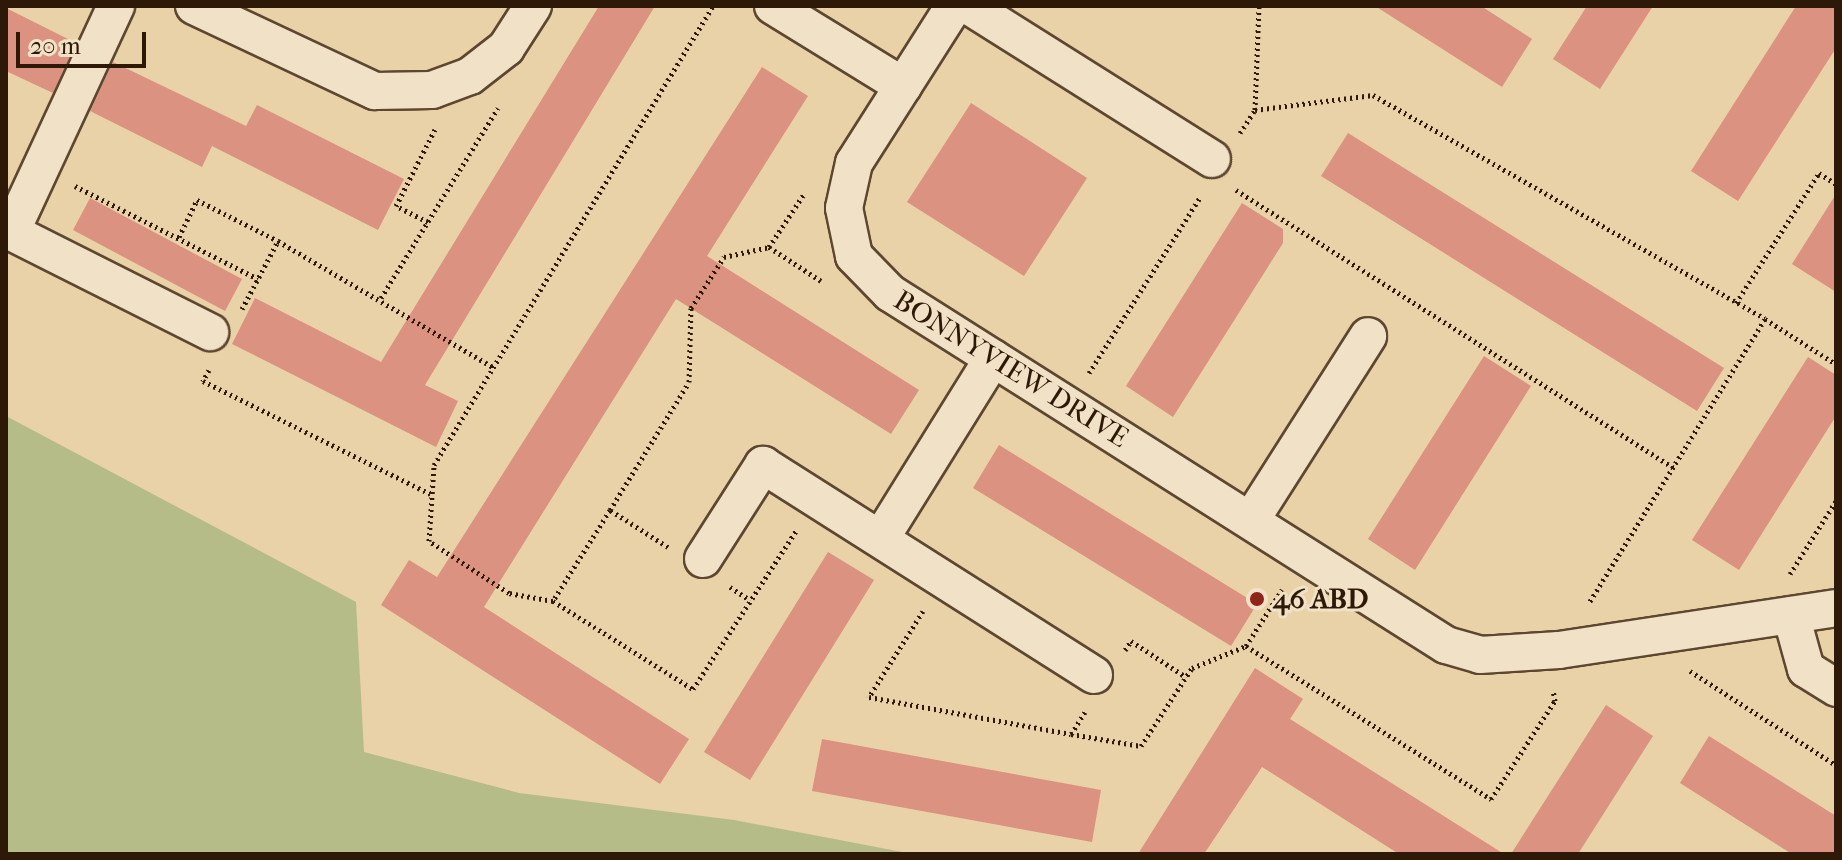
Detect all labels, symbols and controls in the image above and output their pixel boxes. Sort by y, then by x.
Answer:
scale bar [20,16,150,66]
text: 20 m [30,32,81,60]
street label: BONNYVIEW DRIVE [888,283,1134,455]
place label: 46 ABD [1273,582,1368,616]
marker: 46 ABD [1248,590,1266,608]

